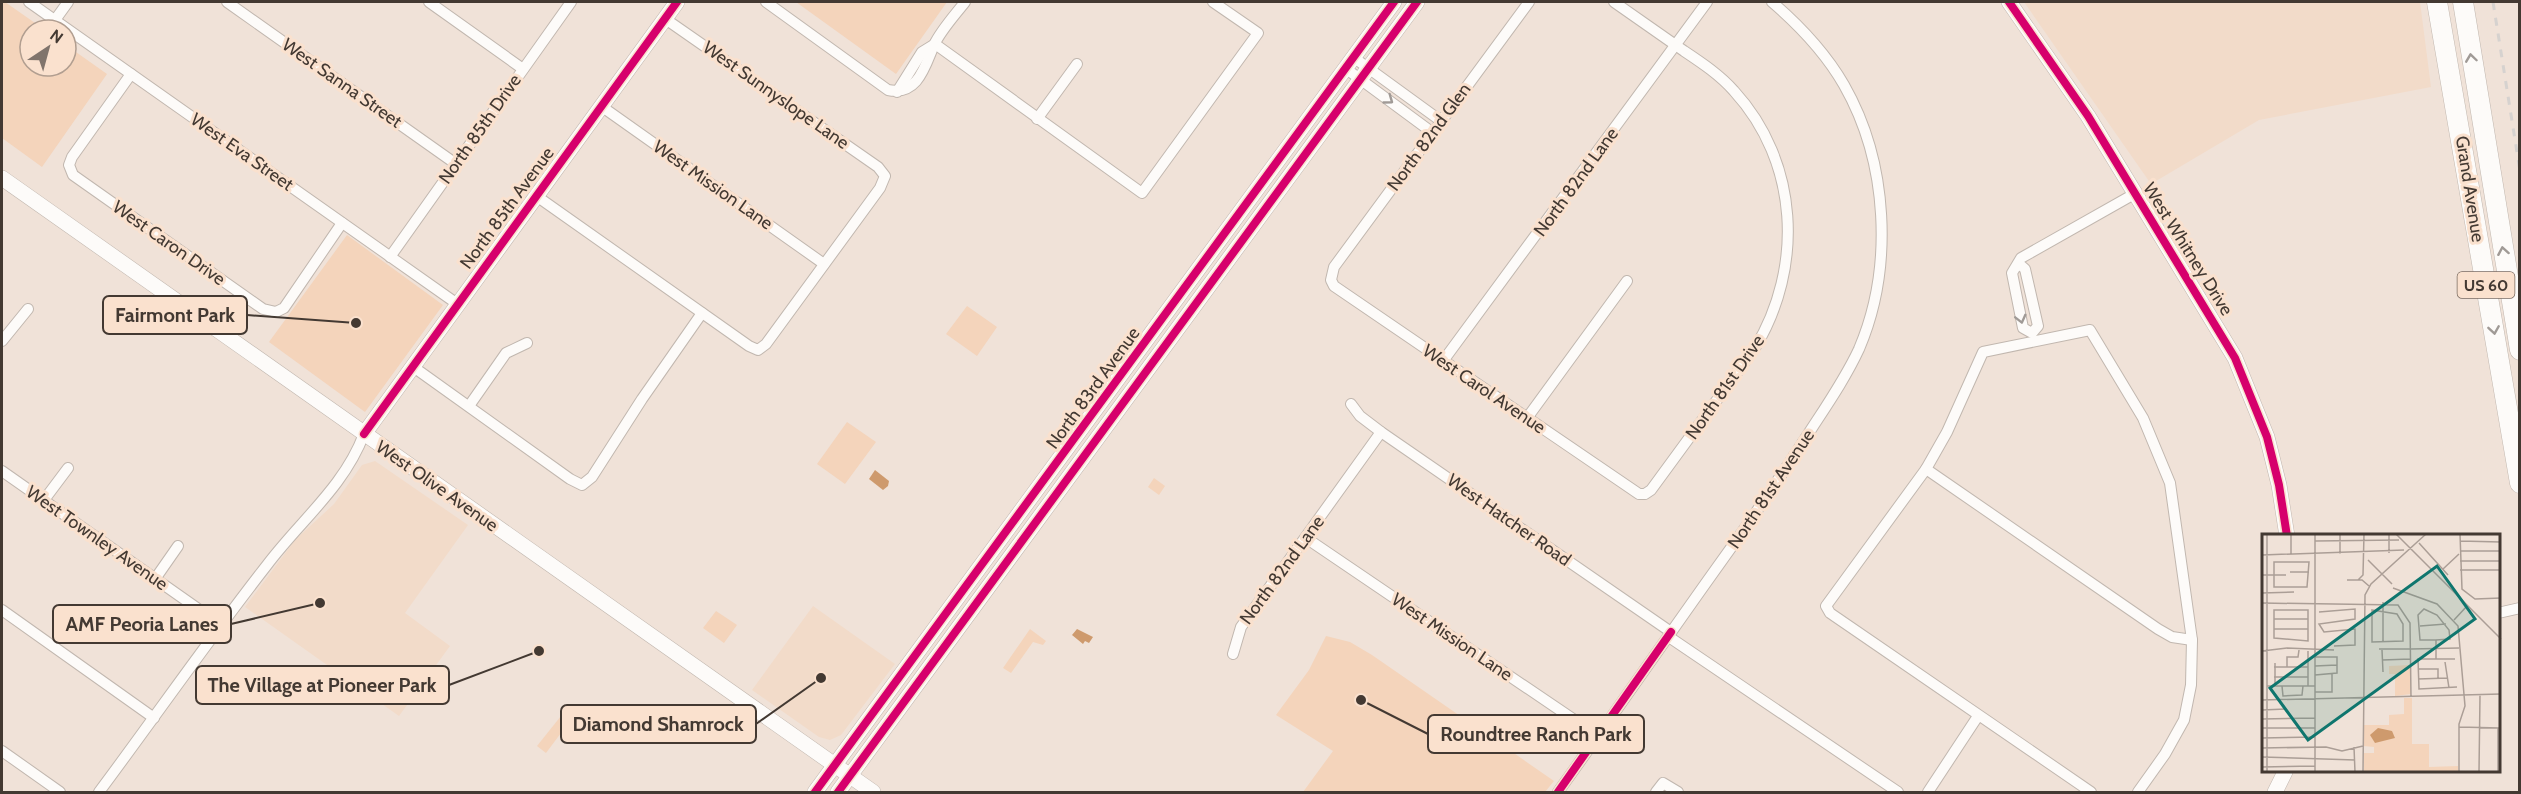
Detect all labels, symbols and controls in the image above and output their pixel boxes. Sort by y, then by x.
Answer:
north arrow [18,18,78,78]
text: N [46,25,67,47]
street label: West Sanna Street [278,33,406,133]
street label: West Sunnyslope Lane [699,36,853,154]
one-way arrow [2466,53,2478,63]
street label: North 85th Drive [434,70,526,188]
street label: North 82nd Glen [1383,79,1475,195]
one-way arrow [1382,93,1393,104]
street label: West Eva Street [186,108,298,196]
street label: North 82nd Lane [1529,123,1623,241]
street label: Grand Avenue [2451,134,2489,244]
street label: West Mission Lane [649,136,777,234]
street label: North 85th Avenue [455,143,559,273]
street label: West Whitney Drive [2138,179,2238,319]
street label: West Caron Drive [108,196,230,290]
one-way arrow [2497,246,2509,255]
road number: US 60 [2458,272,2514,298]
callout: Fairmont Park [103,296,247,334]
text: Fairmont Park [115,303,235,327]
one-way arrow [2014,313,2027,323]
street label: North 83rd Avenue [1041,323,1145,453]
one-way arrow [2487,325,2500,335]
street label: North 81st Drive [1681,330,1769,444]
street label: West Carol Avenue [1418,340,1550,438]
street label: North 81st Avenue [1723,425,1819,553]
street label: West Olive Avenue [372,436,502,536]
street label: West Hatcher Road [1443,469,1575,571]
street label: West Townley Avenue [22,481,172,595]
street label: North 82nd Lane [1235,511,1329,629]
inset map [2262,534,2500,773]
street label: West Mission Lane [1387,588,1517,686]
callout: AMF Peoria Lanes [53,605,231,643]
text: AMF Peoria Lanes [65,612,219,636]
callout: The Village at Pioneer Park [196,666,449,704]
text: The Village at Pioneer Park [208,673,437,697]
callout: Diamond Shamrock [561,705,756,743]
text: Diamond Shamrock [572,712,744,736]
callout: Roundtree Ranch Park [1428,715,1644,753]
text: Roundtree Ranch Park [1440,722,1632,746]

